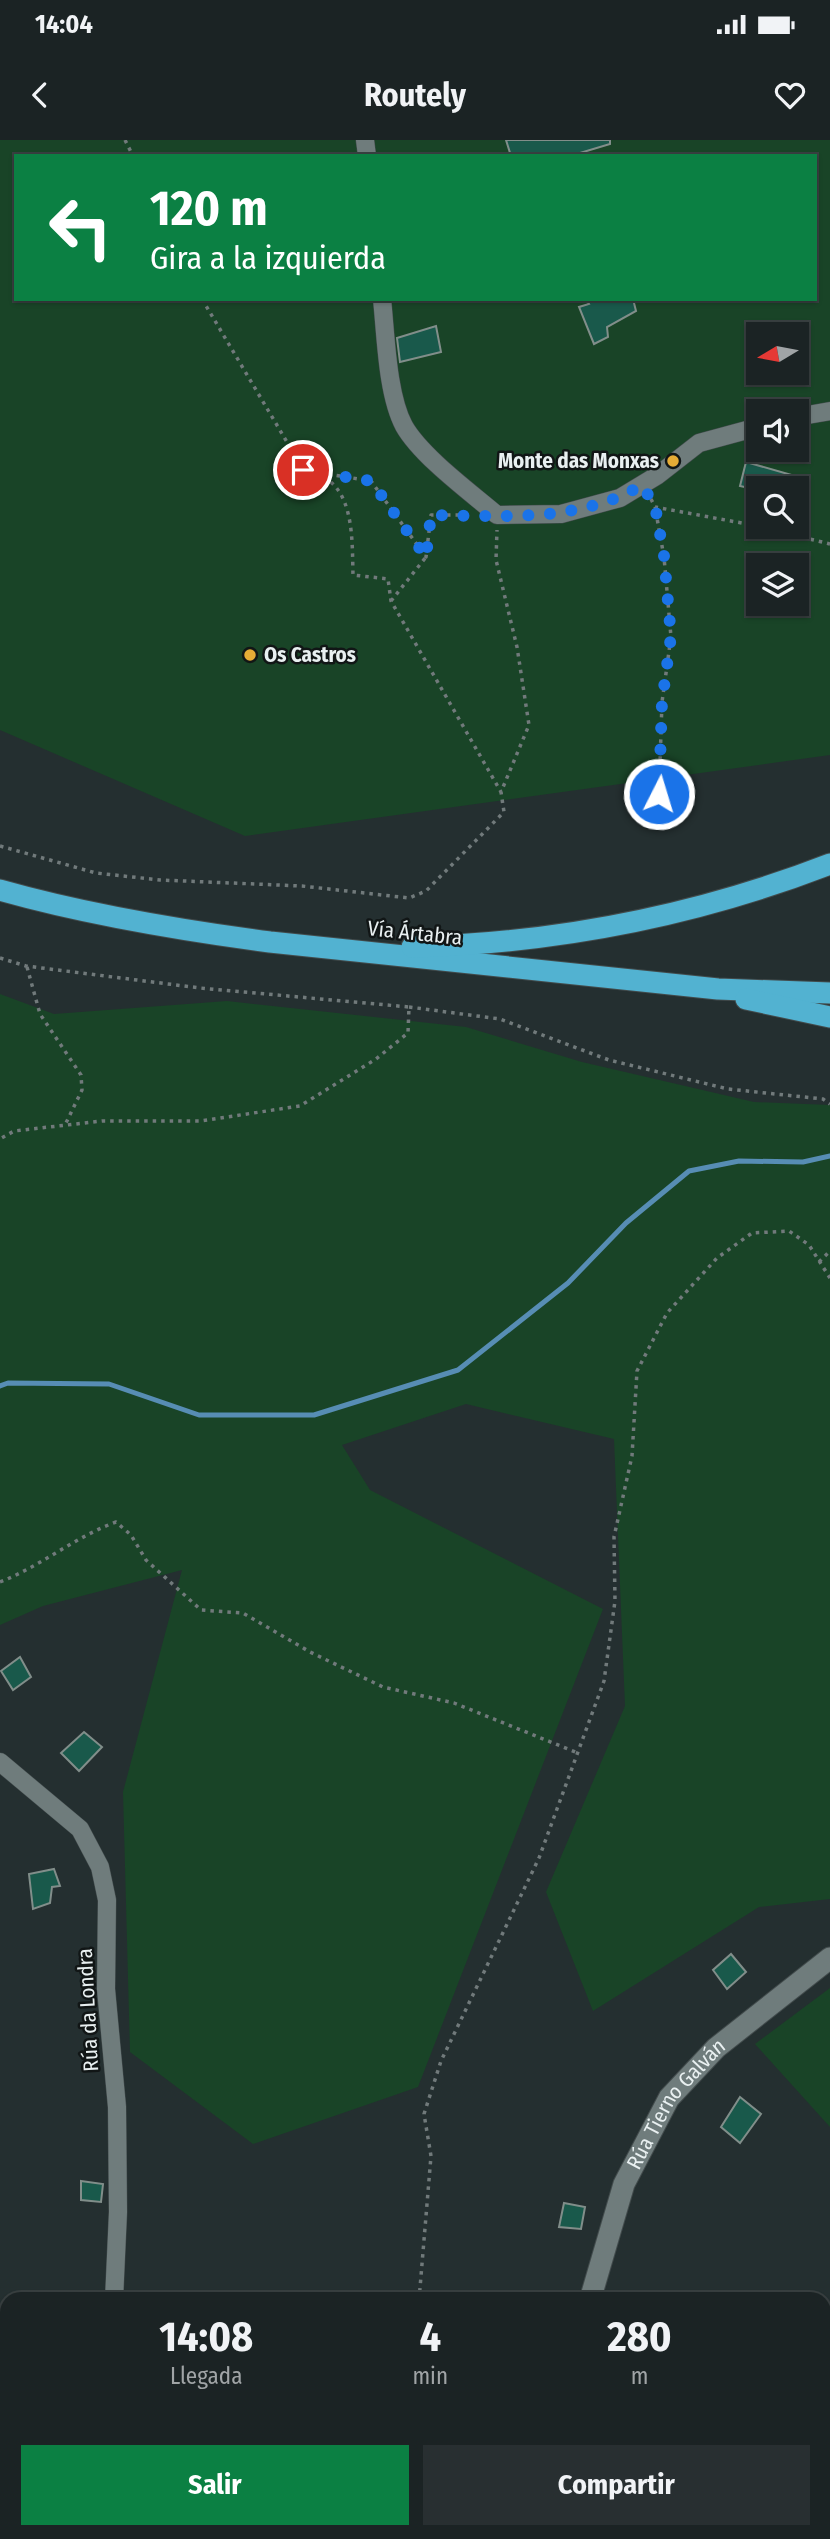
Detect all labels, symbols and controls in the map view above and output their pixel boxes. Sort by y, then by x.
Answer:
text: 14:04 [35,9,93,40]
icon: back [21,76,59,114]
text: Routely [364,76,466,114]
icon: heart [771,76,809,114]
text: 120 m [150,179,268,238]
icon: left [35,182,126,273]
text: Gira a la izquierda [150,239,386,277]
north arrow [746,322,808,385]
map controls [746,322,809,616]
button: sound [746,399,809,462]
pin [273,440,333,500]
place label: Monte das Monxas [498,448,659,474]
icon: arrive [284,451,322,489]
marker: Monte das Monxas [665,453,681,469]
button: search [746,476,809,539]
button: layers [746,553,809,616]
place label: Os Castros [264,642,356,668]
marker: Os Castros [242,647,258,663]
position arrow [622,757,696,831]
street label: Vía Ártabra [366,915,464,951]
street label: Rúa da Londra [72,1948,104,2072]
street label: Rúa Tierno Galván [621,2033,730,2174]
text: 14:08 [159,2312,253,2362]
text: 4 [419,2312,441,2362]
text: 280 [607,2312,672,2362]
text: Llegada [170,2362,242,2390]
text: min [412,2362,448,2390]
text: m [631,2362,648,2390]
button: Salir [21,2445,409,2525]
button: Compartir [423,2445,810,2525]

